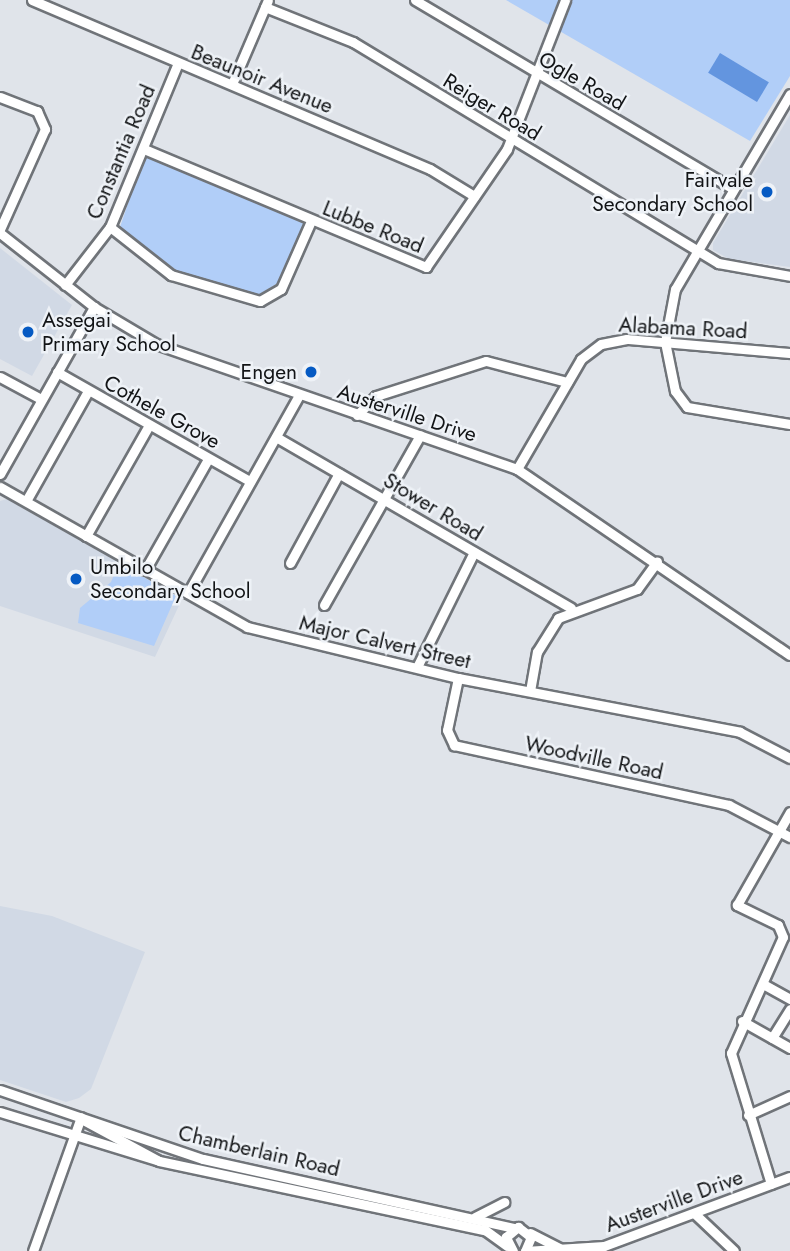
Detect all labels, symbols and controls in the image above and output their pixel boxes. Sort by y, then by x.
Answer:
street label: Beaunoir Avenue [187,39,337,119]
street label: Ogle Road [534,46,630,116]
street label: Reiger Road [439,68,545,146]
street label: Constantia Road [81,81,161,223]
place label: Fairvale Secondary School [592,167,753,217]
marker: Fairvale Secondary School [759,184,775,200]
street label: Lubbe Road [319,195,427,259]
place label: Assegai Primary School [42,307,176,357]
street label: Alabama Road [618,312,748,344]
marker: Assegai Primary School [20,324,36,340]
place label: Engen [241,359,297,385]
marker: Engen [303,364,319,380]
street label: Cothele Grove [100,370,224,454]
street label: Austerville Drive [334,379,480,447]
street label: Stower Road [379,468,487,546]
place label: Umbilo Secondary School [90,554,251,604]
marker: Umbilo Secondary School [68,571,84,587]
street label: Major Calvert Street [297,610,473,674]
street label: Woodville Road [523,731,665,785]
street label: Chamberlain Road [176,1120,342,1182]
street label: Austerville Drive [602,1164,746,1238]

